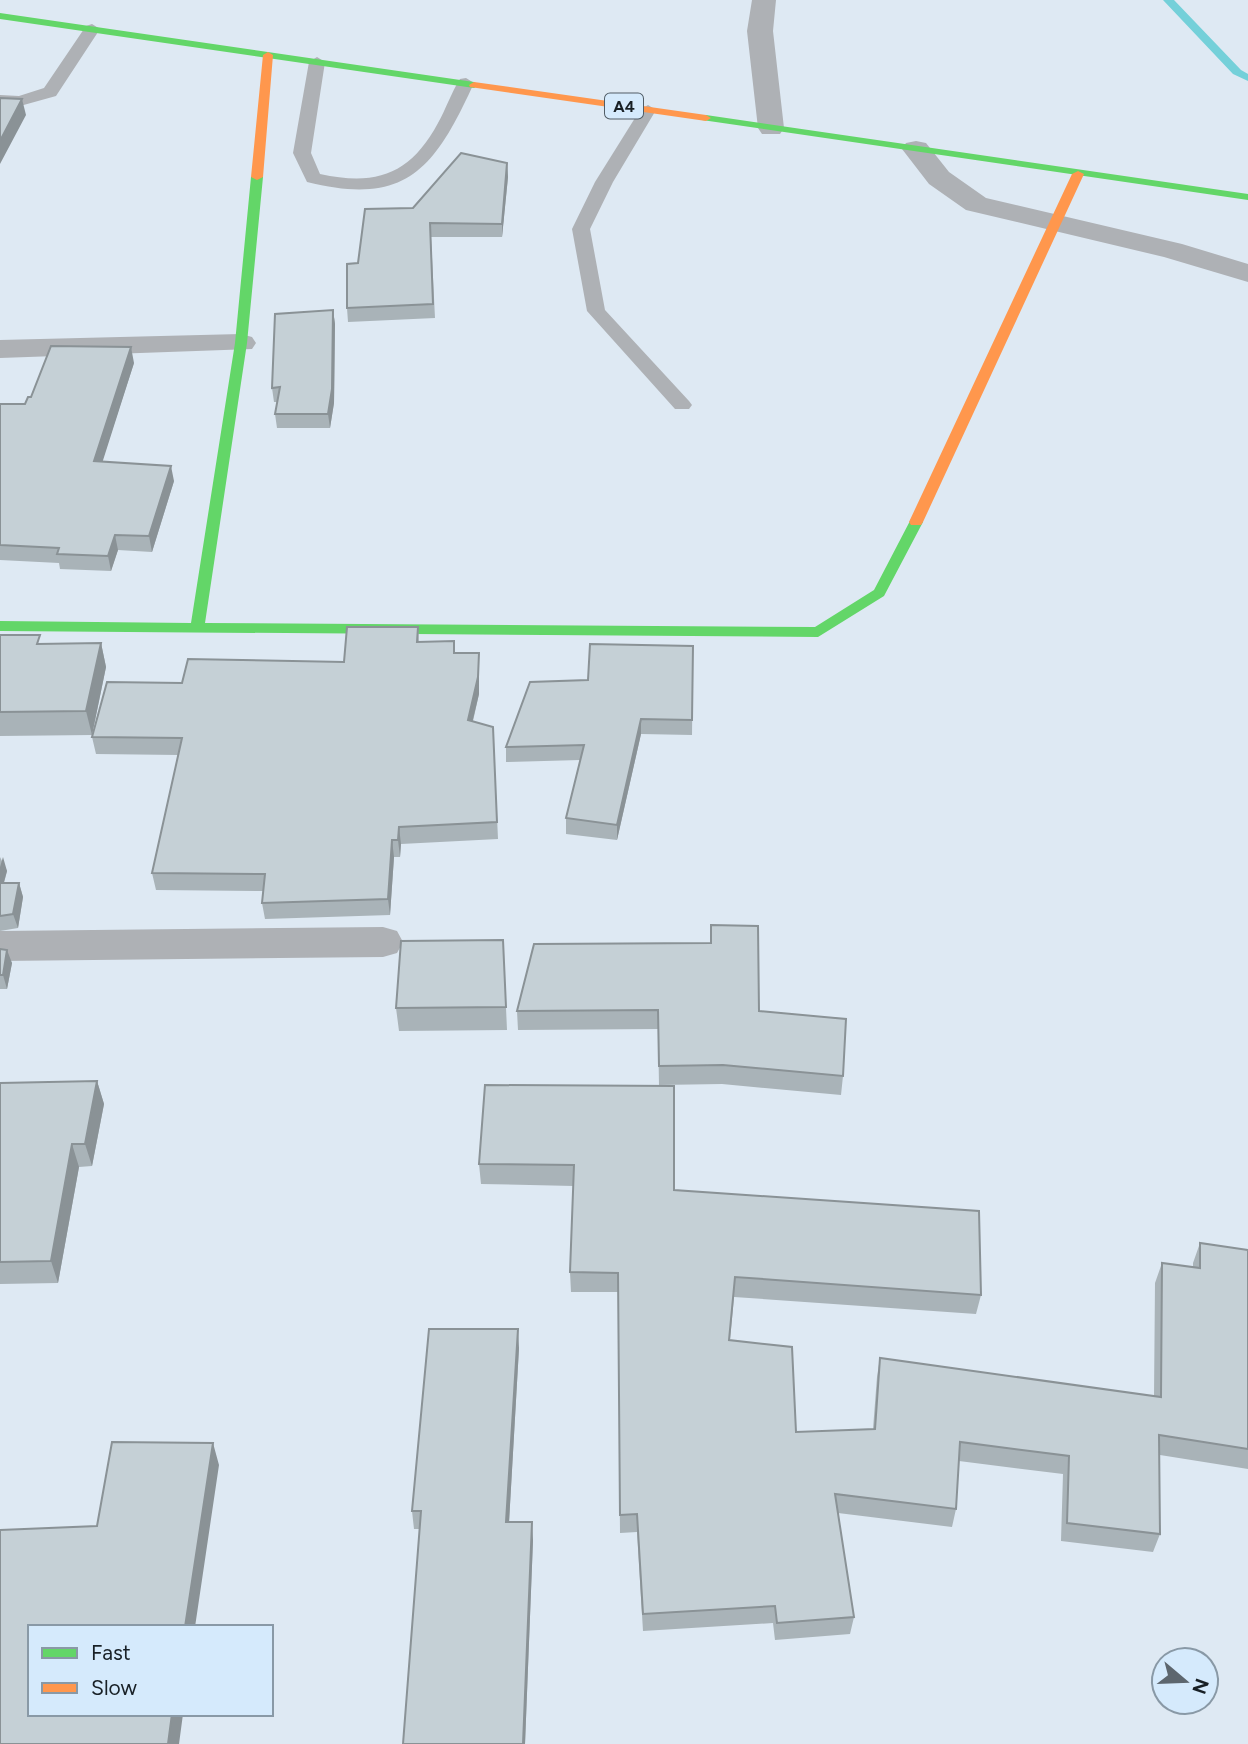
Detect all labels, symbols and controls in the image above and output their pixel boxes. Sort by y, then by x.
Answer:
road number: A4 [605,94,643,118]
legend [28,1625,273,1716]
text: Fast [91,1640,131,1665]
north arrow [1150,1646,1220,1716]
text: Slow [91,1675,137,1700]
text: N [1187,1676,1214,1697]

